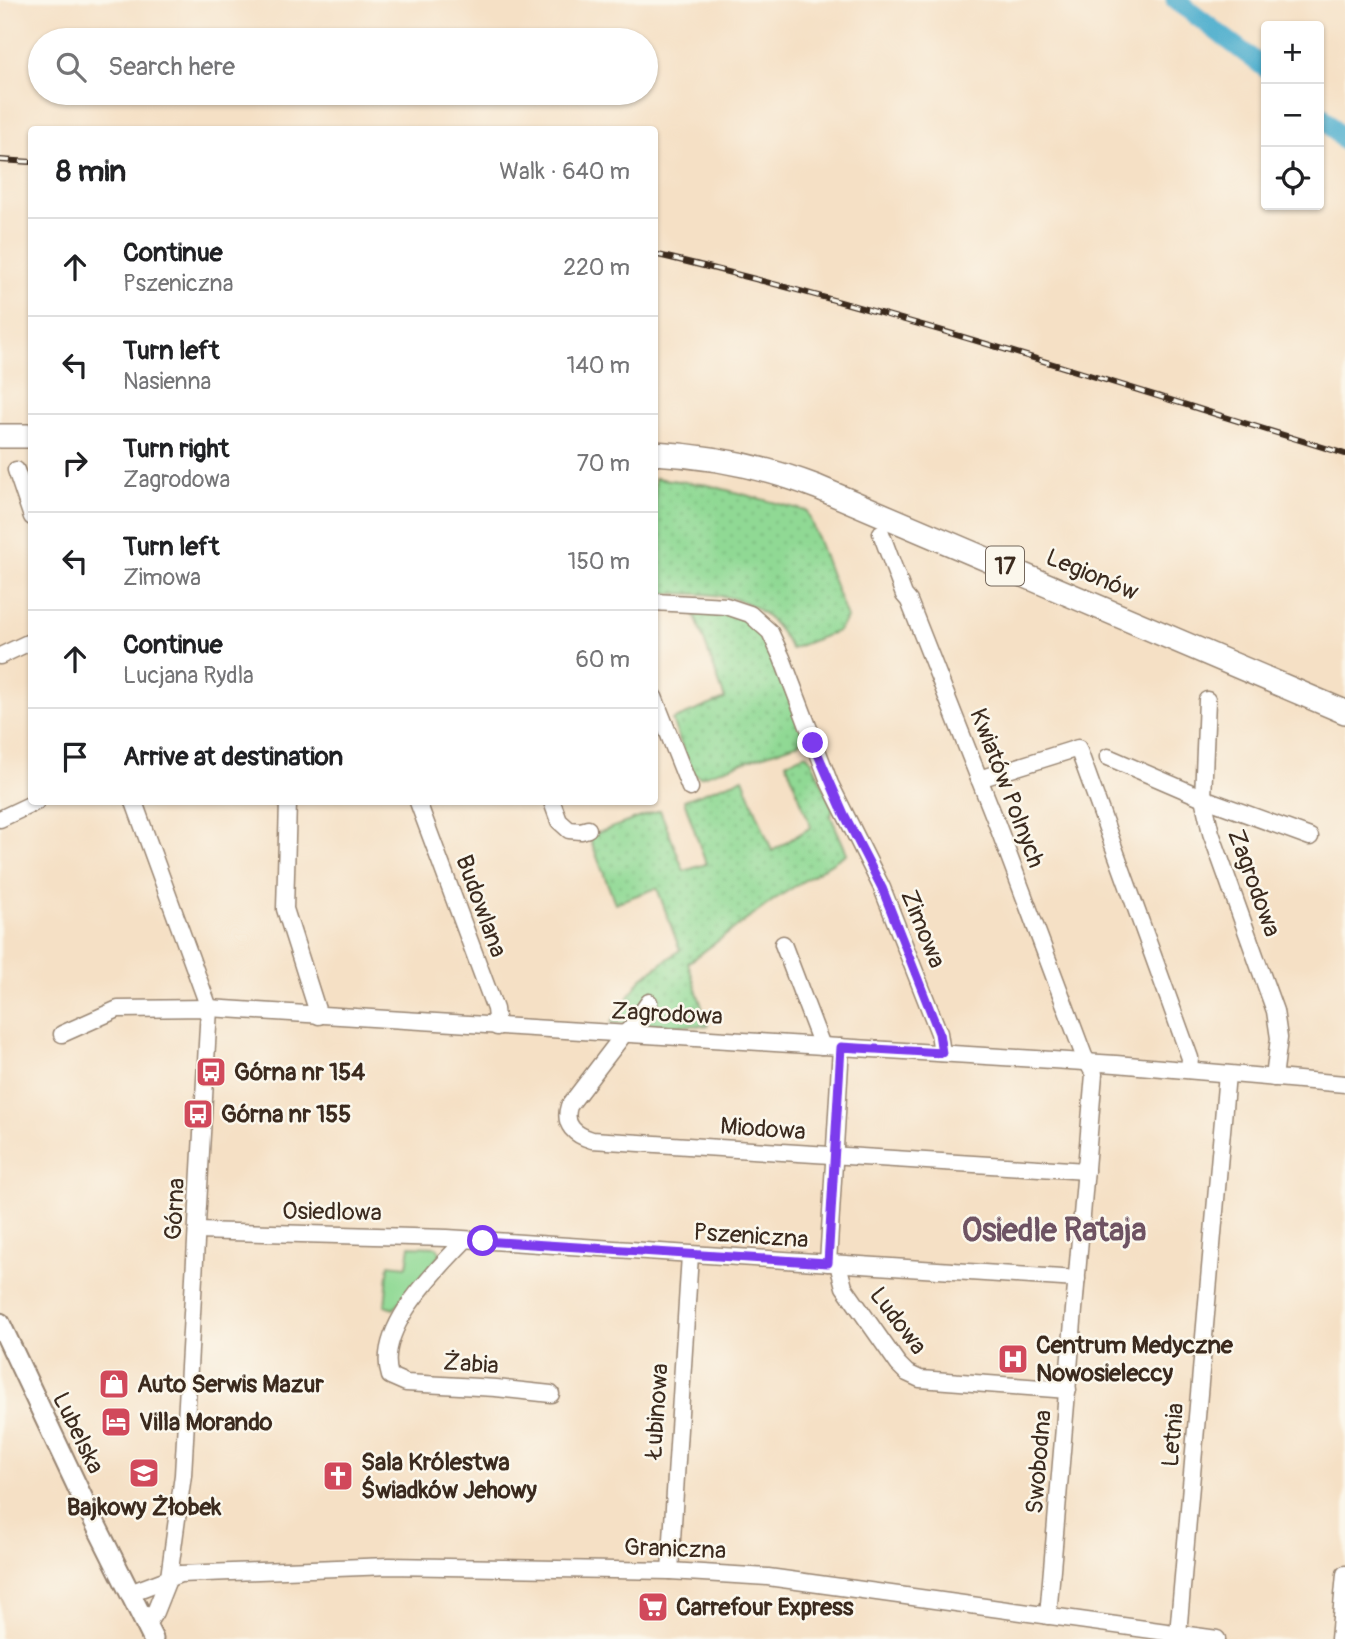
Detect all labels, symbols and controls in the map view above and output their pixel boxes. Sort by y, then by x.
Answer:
map controls [1261,21,1324,210]
button: + [1261,21,1324,84]
search box [28,28,658,105]
icon: search [52,48,90,86]
text: Search here [108,51,235,83]
button: − [1261,84,1324,147]
button: locate [1261,147,1324,210]
text: 8 min [56,153,126,190]
text: Walk · 640 m [499,157,630,186]
text: Continue [123,237,223,269]
icon: ahead [56,248,94,286]
text: 220 m [563,253,630,282]
text: Pszeniczna [123,269,233,298]
text: Turn left [123,335,219,367]
icon: left [56,346,94,384]
text: 140 m [567,351,630,380]
text: Nasienna [123,367,211,396]
text: Turn right [123,433,229,465]
icon: right [56,444,94,482]
text: 70 m [577,449,630,478]
text: Zagrodowa [123,465,230,494]
text: Turn left [123,531,219,563]
icon: left [56,542,94,580]
street label: Legionów [1042,543,1142,607]
road number: 17 [986,546,1024,586]
text: 150 m [567,547,630,576]
text: Zimowa [123,563,201,592]
text: Continue [123,629,223,661]
icon: ahead [56,640,94,678]
text: 60 m [575,645,630,674]
text: Lucjana Rydla [123,661,254,690]
street label: Kwiatów Polnych [963,704,1051,872]
route end [797,727,828,758]
icon: arrive [56,738,94,776]
text: Arrive at destination [123,741,343,773]
street label: Zagrodowa [1221,825,1287,941]
street label: Budowlana [449,851,513,961]
street label: Zimowa [894,886,952,972]
street label: Zagrodowa [610,997,724,1031]
bus stop icon: Górna nr 154 [194,1055,228,1089]
place label: Górna nr 154 [234,1058,365,1087]
bus stop icon: Górna nr 155 [181,1097,215,1131]
place label: Górna nr 155 [221,1100,351,1129]
street label: Miodowa [719,1112,807,1146]
street label: Górna [159,1177,191,1241]
street label: Osiedlowa [282,1197,382,1227]
district label: Osiedle Rataja [962,1211,1146,1251]
street label: Pszeniczna [693,1218,809,1254]
route start [467,1225,498,1256]
street label: Ludowa [863,1282,933,1360]
place label: Centrum Medyczne Nowosieleccy [1036,1331,1234,1388]
hospital icon: Centrum Medyczne Nowosieleccy [996,1342,1030,1376]
street label: Żabia [442,1348,500,1380]
street label: Łubinowa [639,1362,675,1462]
shop icon: Auto Serwis Mazur [97,1367,131,1401]
place label: Auto Serwis Mazur [137,1370,324,1399]
street label: Lubelska [46,1388,110,1478]
street label: Letnia [1156,1402,1190,1468]
hotel icon: Villa Morando [99,1405,133,1439]
place label: Villa Morando [139,1408,272,1437]
street label: Swobodna [1020,1409,1058,1515]
place label: Sala Królestwa Świadków Jehowy [361,1448,538,1505]
school or university icon: Bajkowy Żłobek [127,1456,161,1490]
church icon: Sala Królestwa Świadków Jehowy [321,1459,355,1493]
place label: Bajkowy Żłobek [67,1493,222,1522]
street label: Graniczna [623,1533,727,1565]
supermarket icon: Carrefour Express [636,1590,670,1624]
place label: Carrefour Express [676,1593,854,1622]

